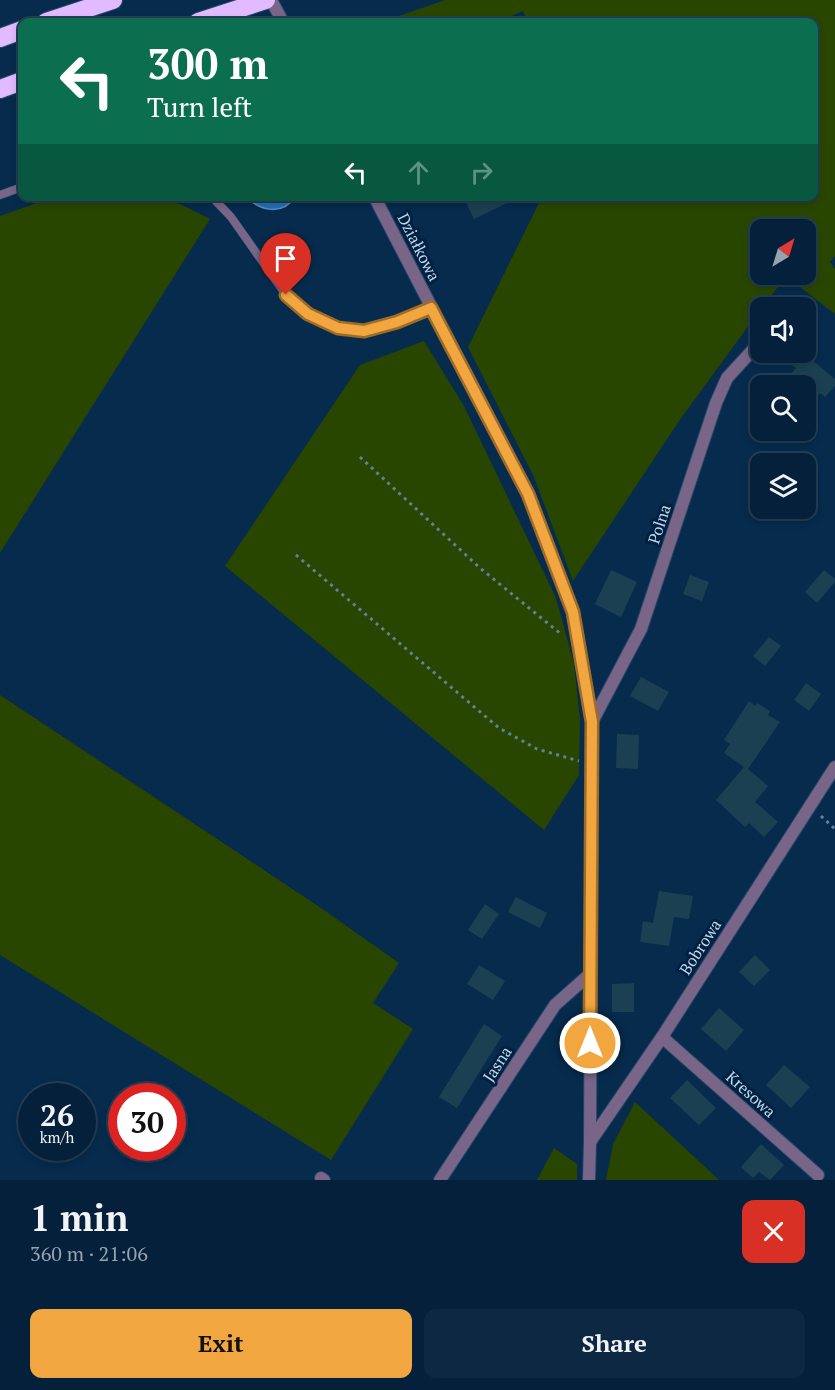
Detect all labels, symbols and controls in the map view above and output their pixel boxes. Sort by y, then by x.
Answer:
text: 300 m [147,35,268,91]
icon: left [48,42,126,120]
text: Turn left [147,89,252,125]
icon: left [339,156,372,189]
icon: ahead [402,156,435,189]
icon: right [465,156,498,189]
street label: Działkowa [393,209,445,285]
north arrow [750,219,816,285]
map controls [750,219,816,519]
pin [260,233,311,295]
icon: arrive [269,242,302,275]
button: sound [750,297,816,363]
button: search [750,375,816,441]
button: layers [750,453,816,519]
street label: Polna [642,501,676,547]
street label: Bobrowa [674,915,726,979]
position arrow [558,1011,622,1075]
street label: Jasna [477,1042,517,1086]
street label: Kresowa [721,1066,781,1122]
speed limit sign: 30 [108,1083,186,1161]
text: 26 [40,1095,74,1135]
text: km/h [40,1127,74,1147]
text: 1 min [30,1194,128,1241]
button: close [742,1200,805,1263]
text: 360 m · 21:06 [30,1240,148,1267]
button: Exit [30,1309,412,1378]
button: Share [424,1309,805,1378]

